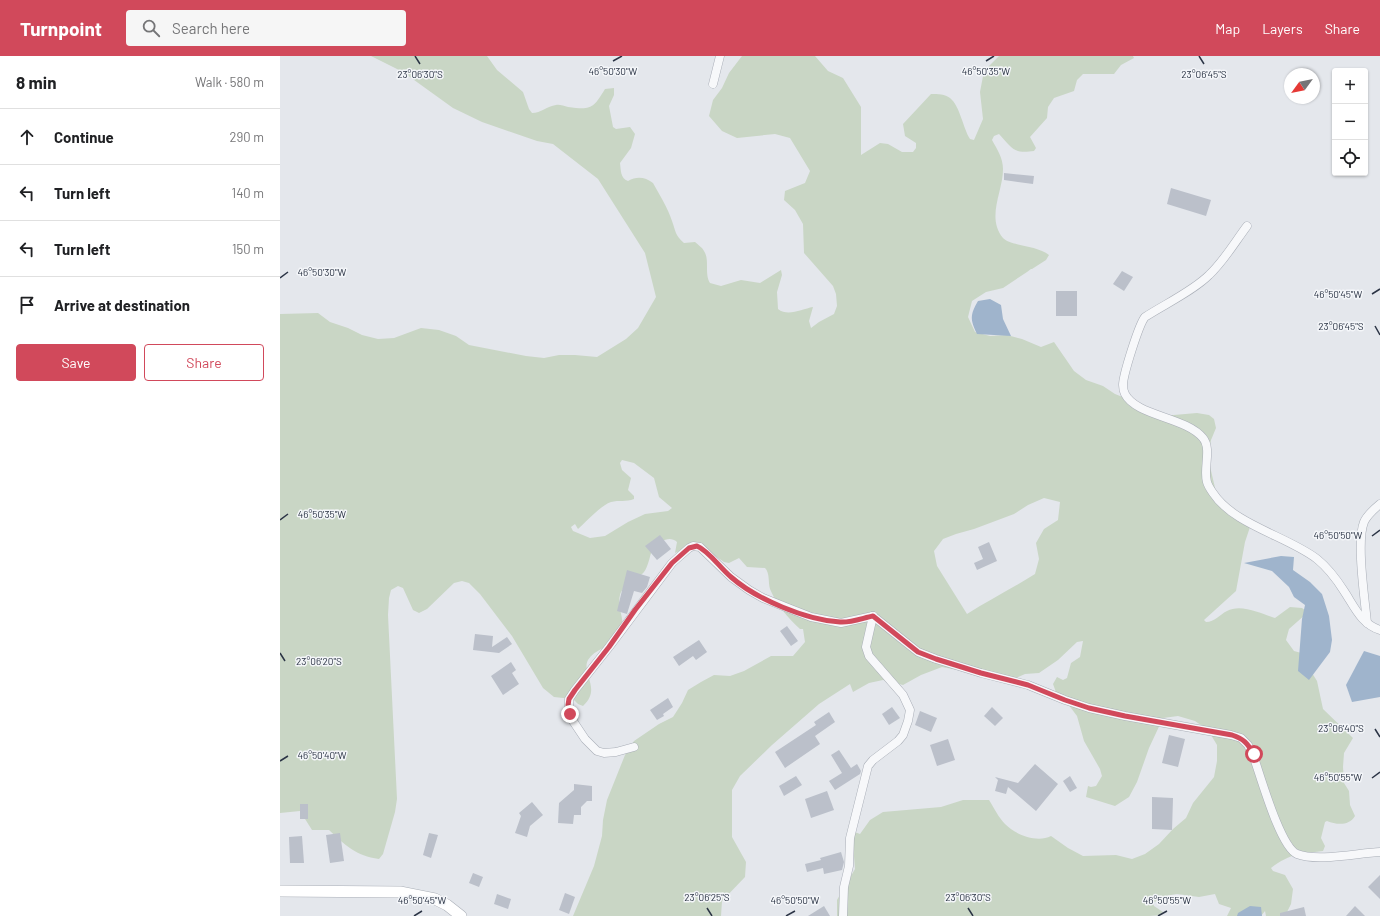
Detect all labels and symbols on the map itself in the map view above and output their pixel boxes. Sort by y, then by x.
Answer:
text: 46°50'30"W [589,65,638,77]
text: 46°50'35"W [962,65,1010,77]
text: 23°06'30"S [397,68,443,80]
text: 23°06'45"S [1181,68,1227,80]
north arrow [1284,68,1320,104]
text: 46°50'30"W [298,266,347,278]
text: 46°50'45"W [1314,288,1362,300]
text: 23°06'45"S [1318,320,1364,332]
text: 46°50'35"W [298,508,346,520]
text: 46°50'50"W [1314,529,1363,541]
text: 23°06'20"S [296,655,342,667]
route end [561,705,579,723]
text: 23°06'40"S [1318,722,1364,734]
route start [1245,745,1263,763]
text: 46°50'40"W [297,749,347,761]
text: 46°50'55"W [1314,771,1362,783]
text: 23°06'25"S [684,891,730,903]
text: 23°06'30"S [945,891,991,903]
text: 46°50'45"W [398,894,446,906]
text: 46°50'50"W [771,894,820,906]
text: 46°50'55"W [1143,894,1191,906]

